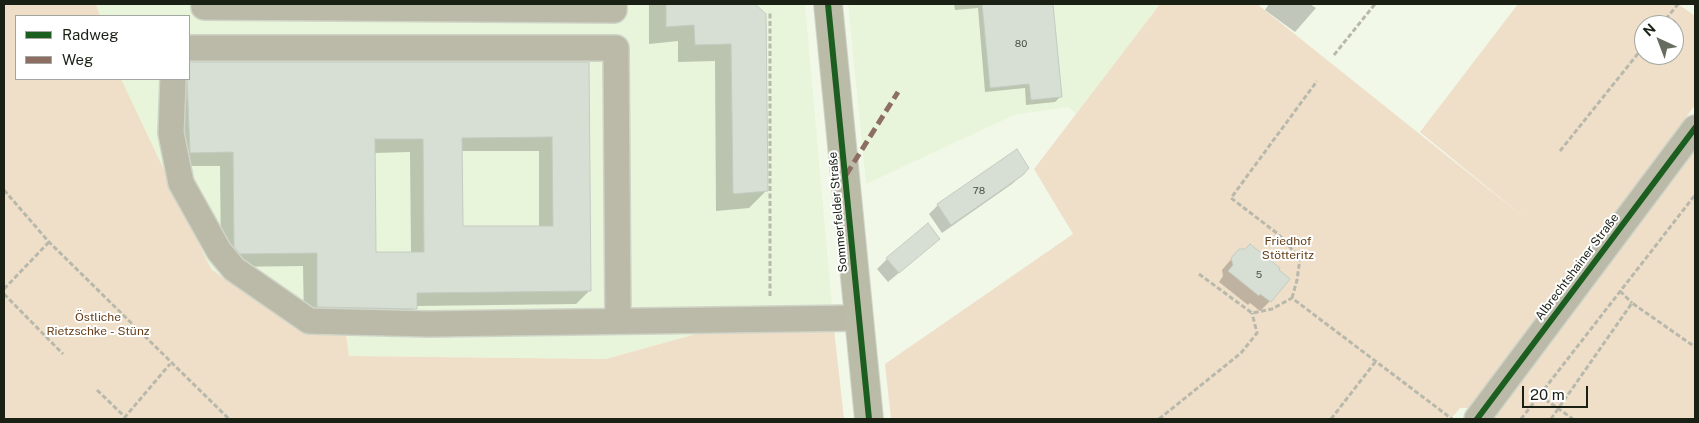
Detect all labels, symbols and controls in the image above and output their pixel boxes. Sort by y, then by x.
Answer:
legend [15,15,190,80]
north arrow [1634,15,1684,65]
text: N [1640,20,1659,39]
text: Radweg [62,26,119,43]
house number: 80 [1015,38,1027,50]
text: Weg [62,51,93,68]
street label: Sommerfelder Straße [826,151,850,273]
house number: 78 [973,185,985,197]
street label: Albrechtshainer Straße [1532,211,1622,323]
park label: Friedhof Stötteritz [1262,234,1314,262]
house number: 5 [1256,269,1262,281]
park label: Östliche Rietzschke - Stünz [46,310,150,338]
scale bar [1524,376,1590,408]
text: 20 m [1530,386,1565,403]

